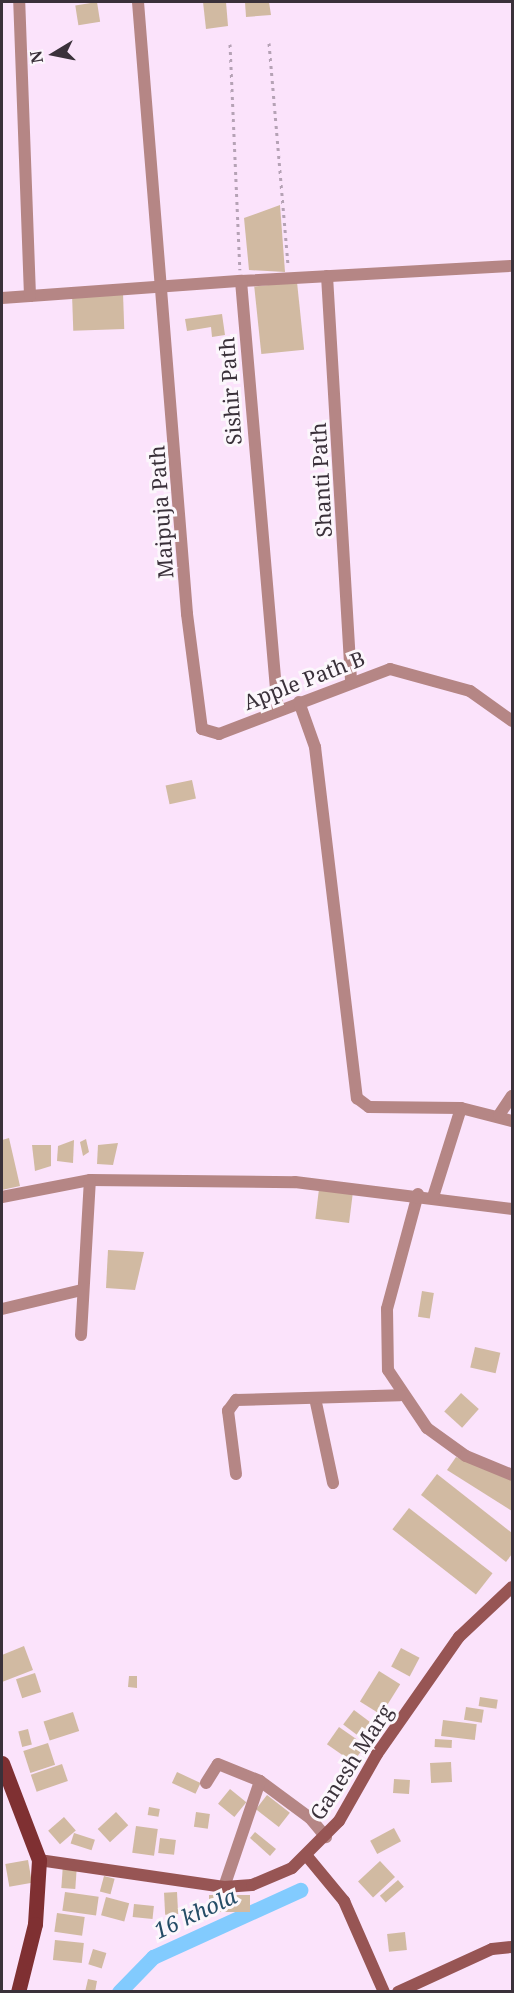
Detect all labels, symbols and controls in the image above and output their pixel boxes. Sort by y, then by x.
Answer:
north arrow [24,24,84,84]
text: N [24,49,48,65]
street label: Sishir Path [214,336,246,446]
street label: Shanti Path [305,422,337,538]
street label: Maipuja Path [144,445,178,579]
street label: Apple Path B [240,645,368,715]
street label: Ganesh Marg [304,1700,398,1824]
water label: 16 khola [150,1882,240,1944]

